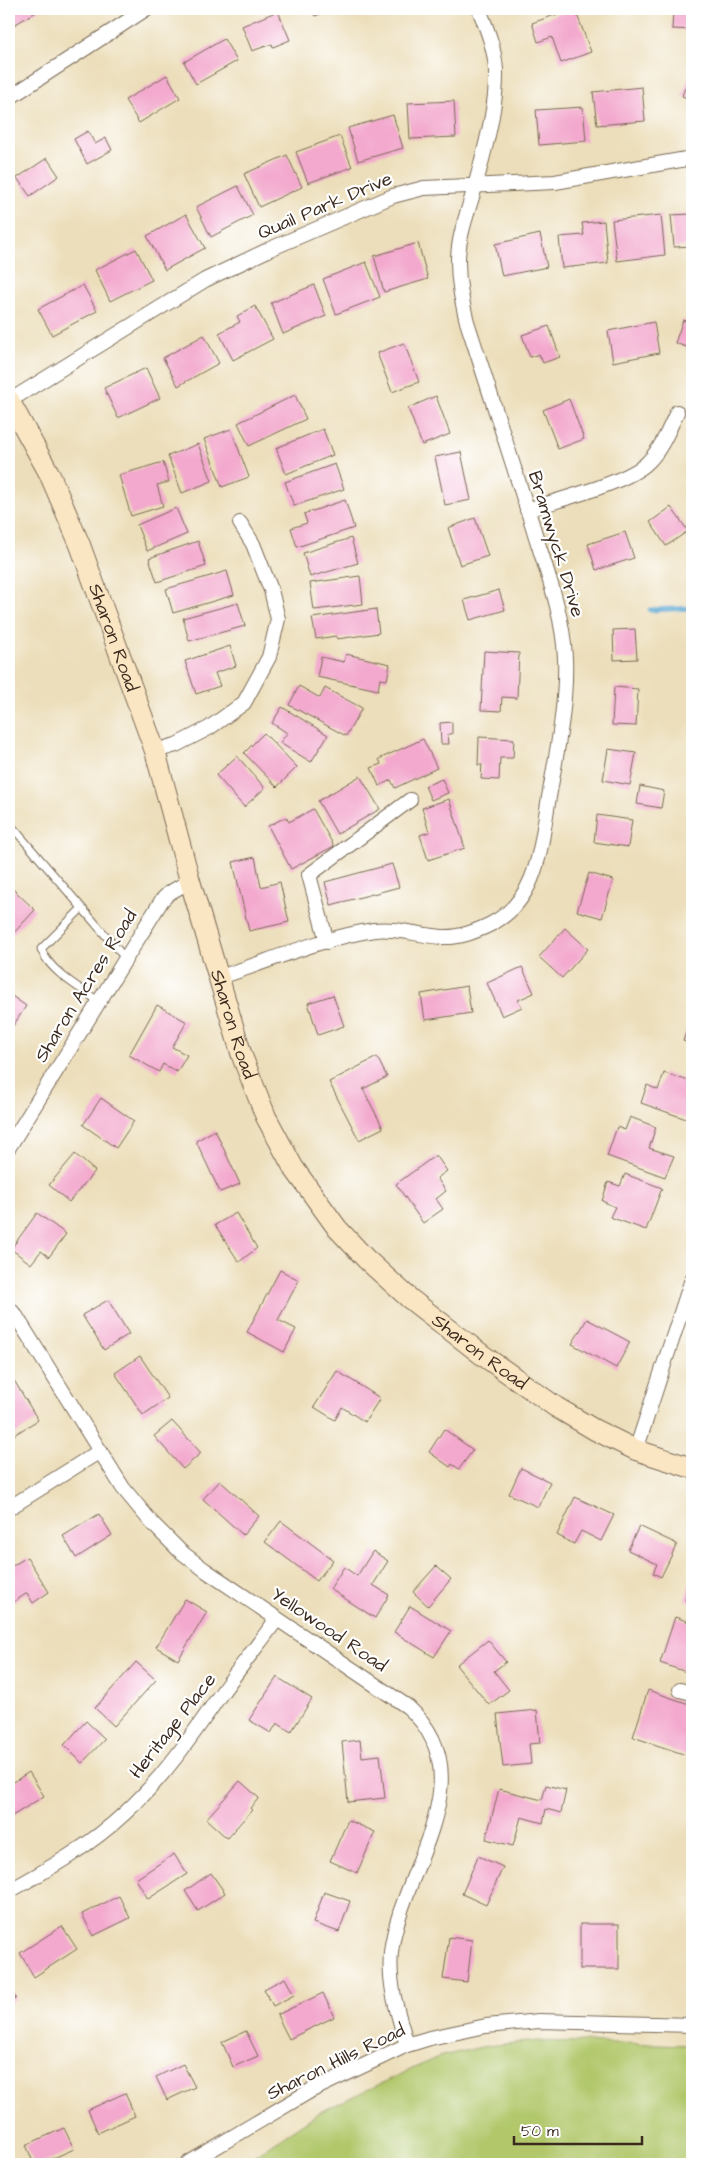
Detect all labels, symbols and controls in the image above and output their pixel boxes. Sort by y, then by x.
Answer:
street label: Quail Park Drive [254,166,396,246]
street label: Bramwyck Drive [520,468,591,621]
street label: Sharon Road [82,580,146,695]
street label: Sharon Acres Road [28,904,144,1067]
street label: Sharon Road [204,966,263,1083]
street label: Sharon Road [426,1307,533,1396]
street label: Yellowood Road [266,1581,393,1679]
street label: Heritage Place [123,1668,224,1785]
street label: Sharon Hills Road [262,2017,410,2107]
scale bar [514,2113,641,2145]
text: 50 m [521,2121,559,2142]

